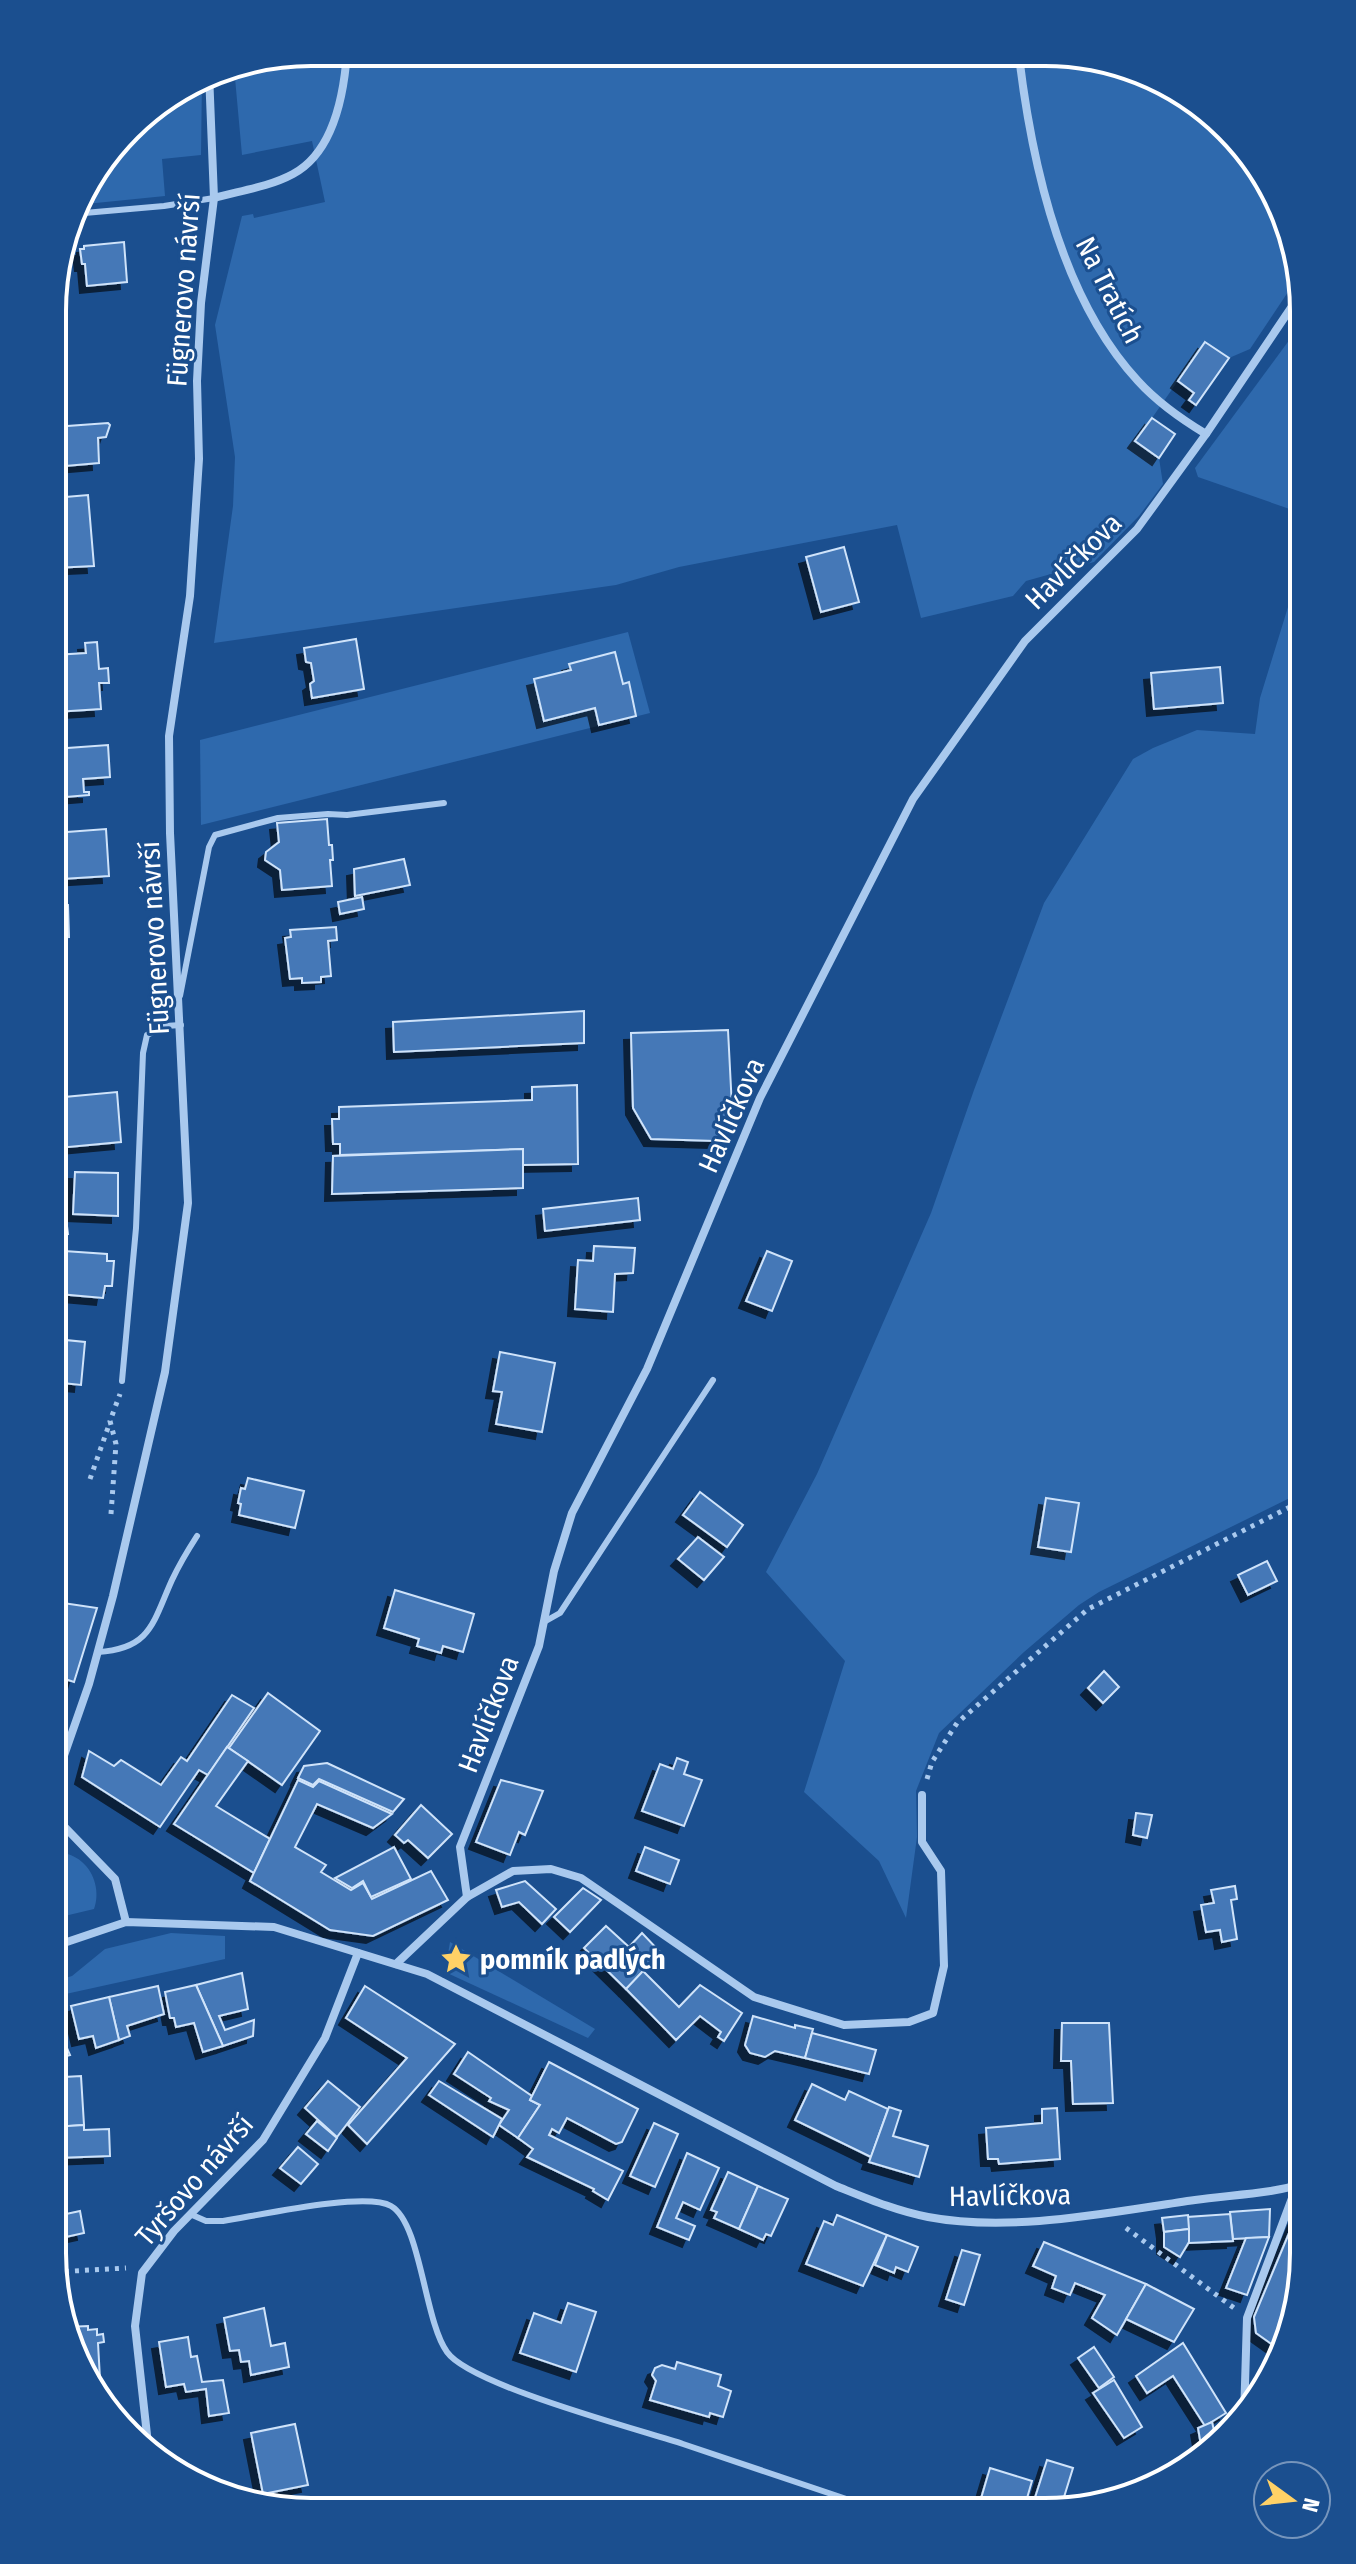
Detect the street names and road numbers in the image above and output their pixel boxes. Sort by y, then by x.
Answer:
street label: Fügnerovo návrší [160,192,207,388]
street label: Na Tratích [1069,232,1150,349]
street label: Havlíčkova [1018,506,1128,616]
street label: Fügnerovo návrší [133,840,176,1036]
street label: Havlíčkova [691,1053,771,1178]
street label: Havlíčkova [451,1651,526,1777]
street label: Tyršovo návrší [129,2108,260,2253]
street label: Havlíčkova [949,2178,1071,2213]

